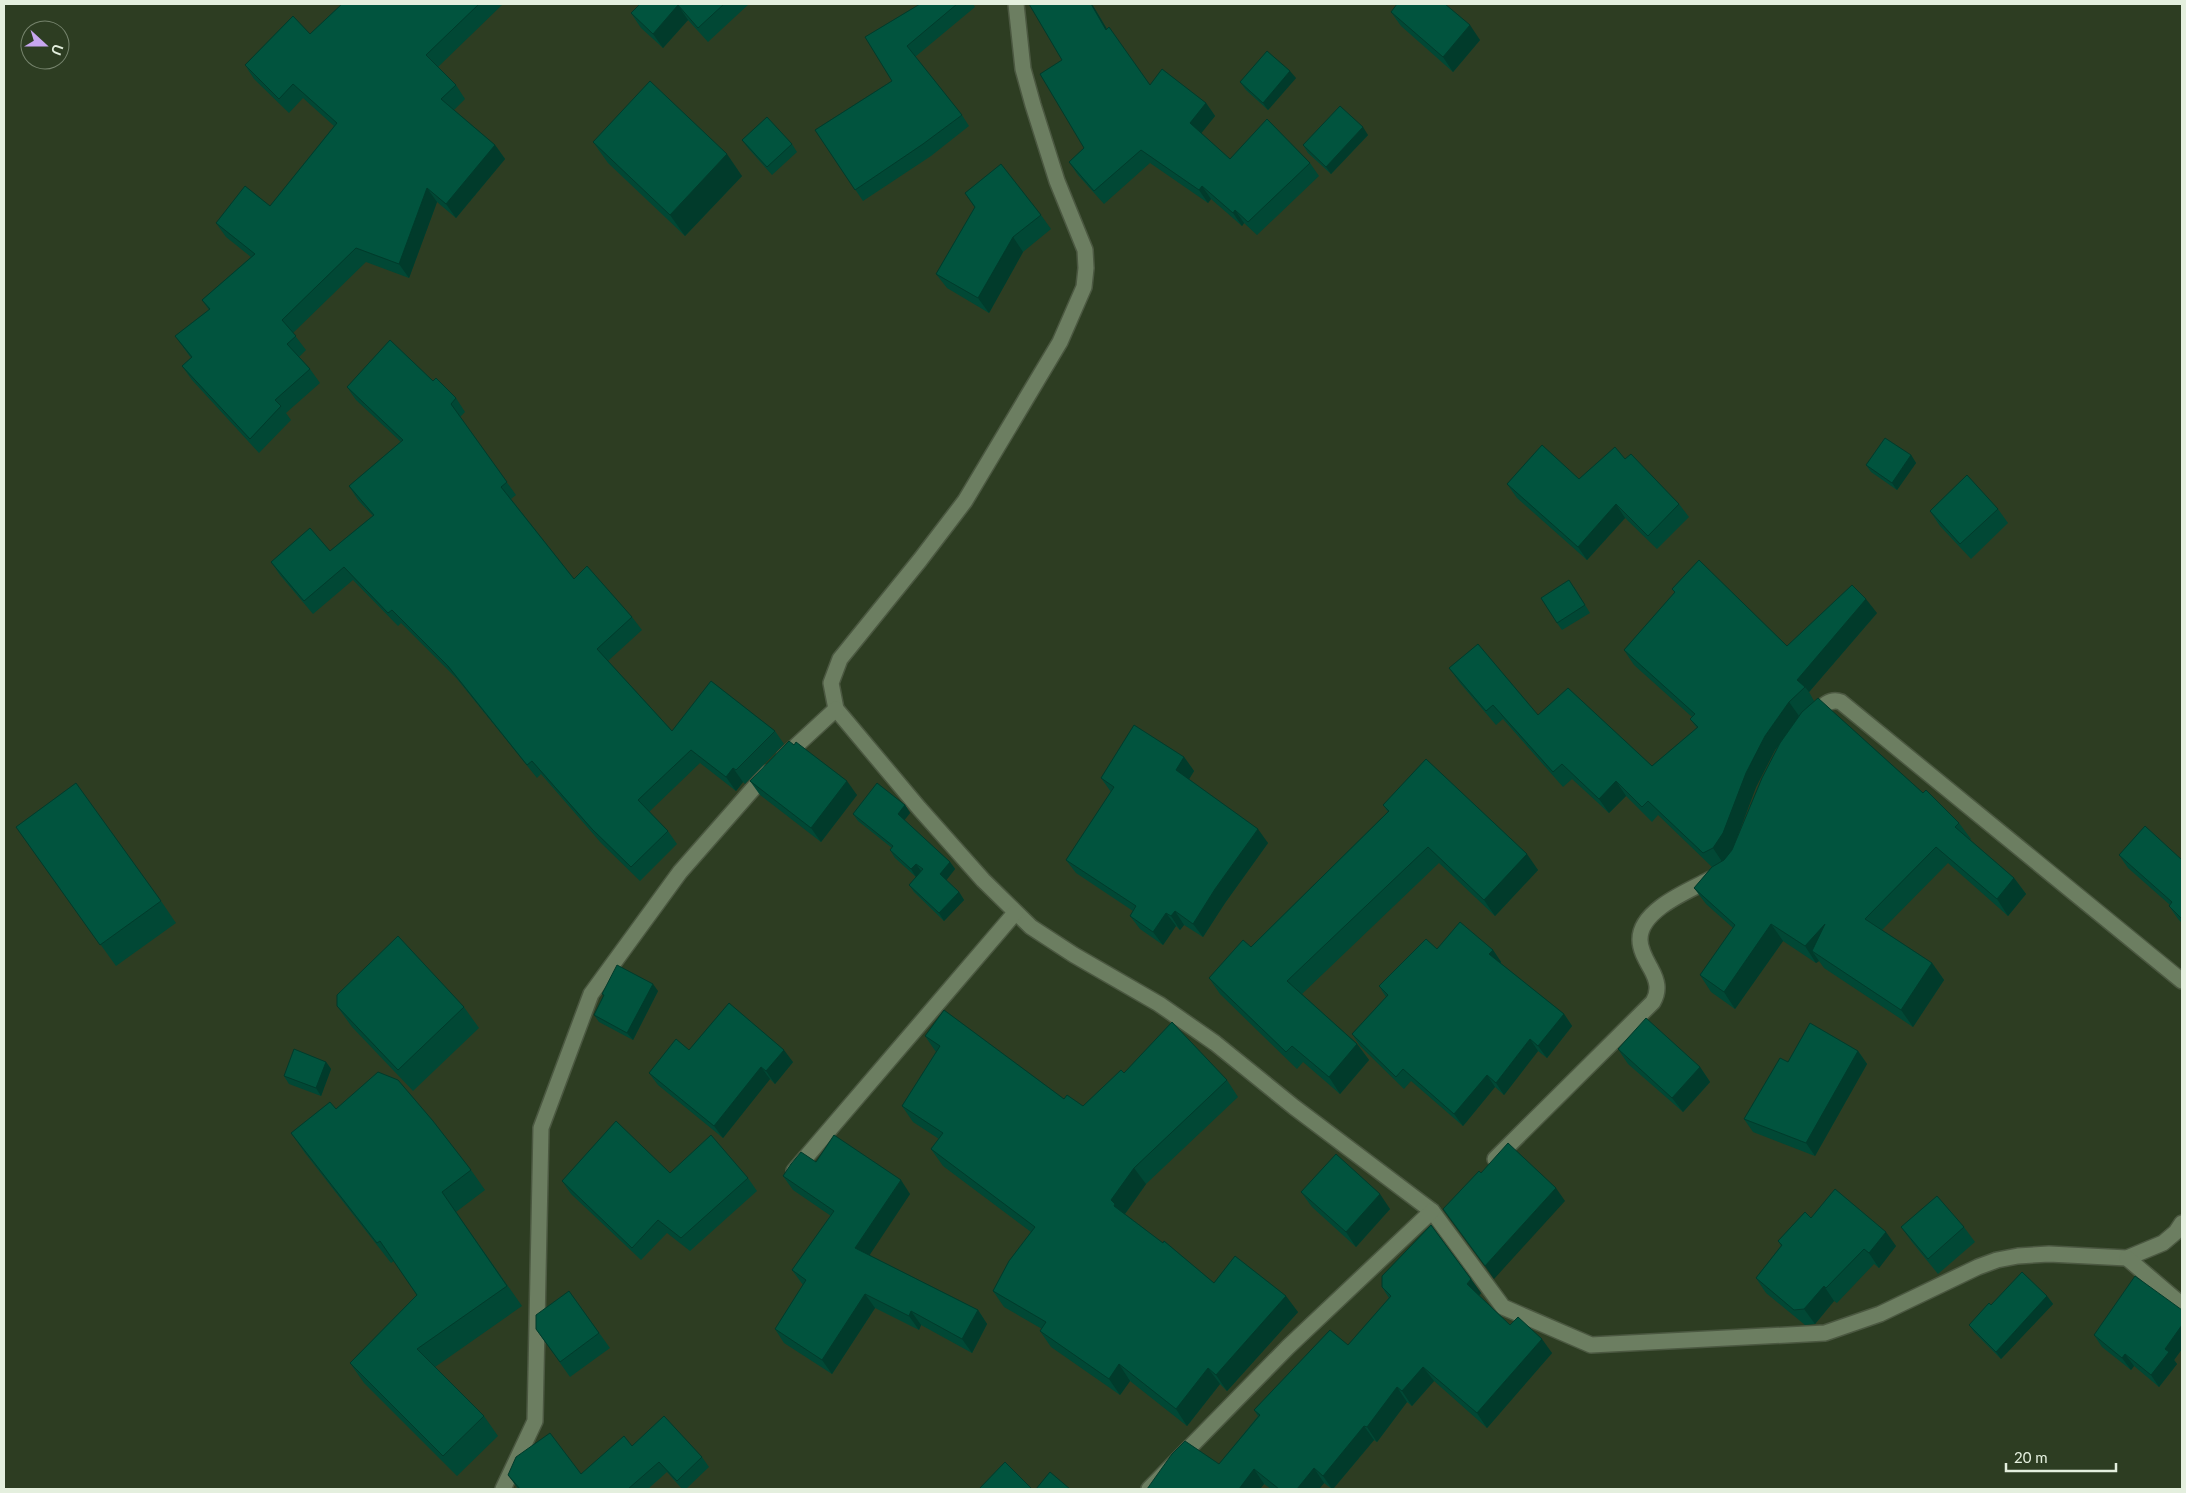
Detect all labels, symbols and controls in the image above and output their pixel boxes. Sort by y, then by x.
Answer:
north arrow [20,20,70,70]
text: U [48,42,67,58]
scale bar [2006,1440,2116,1472]
text: 20 m [2014,1448,2048,1466]

